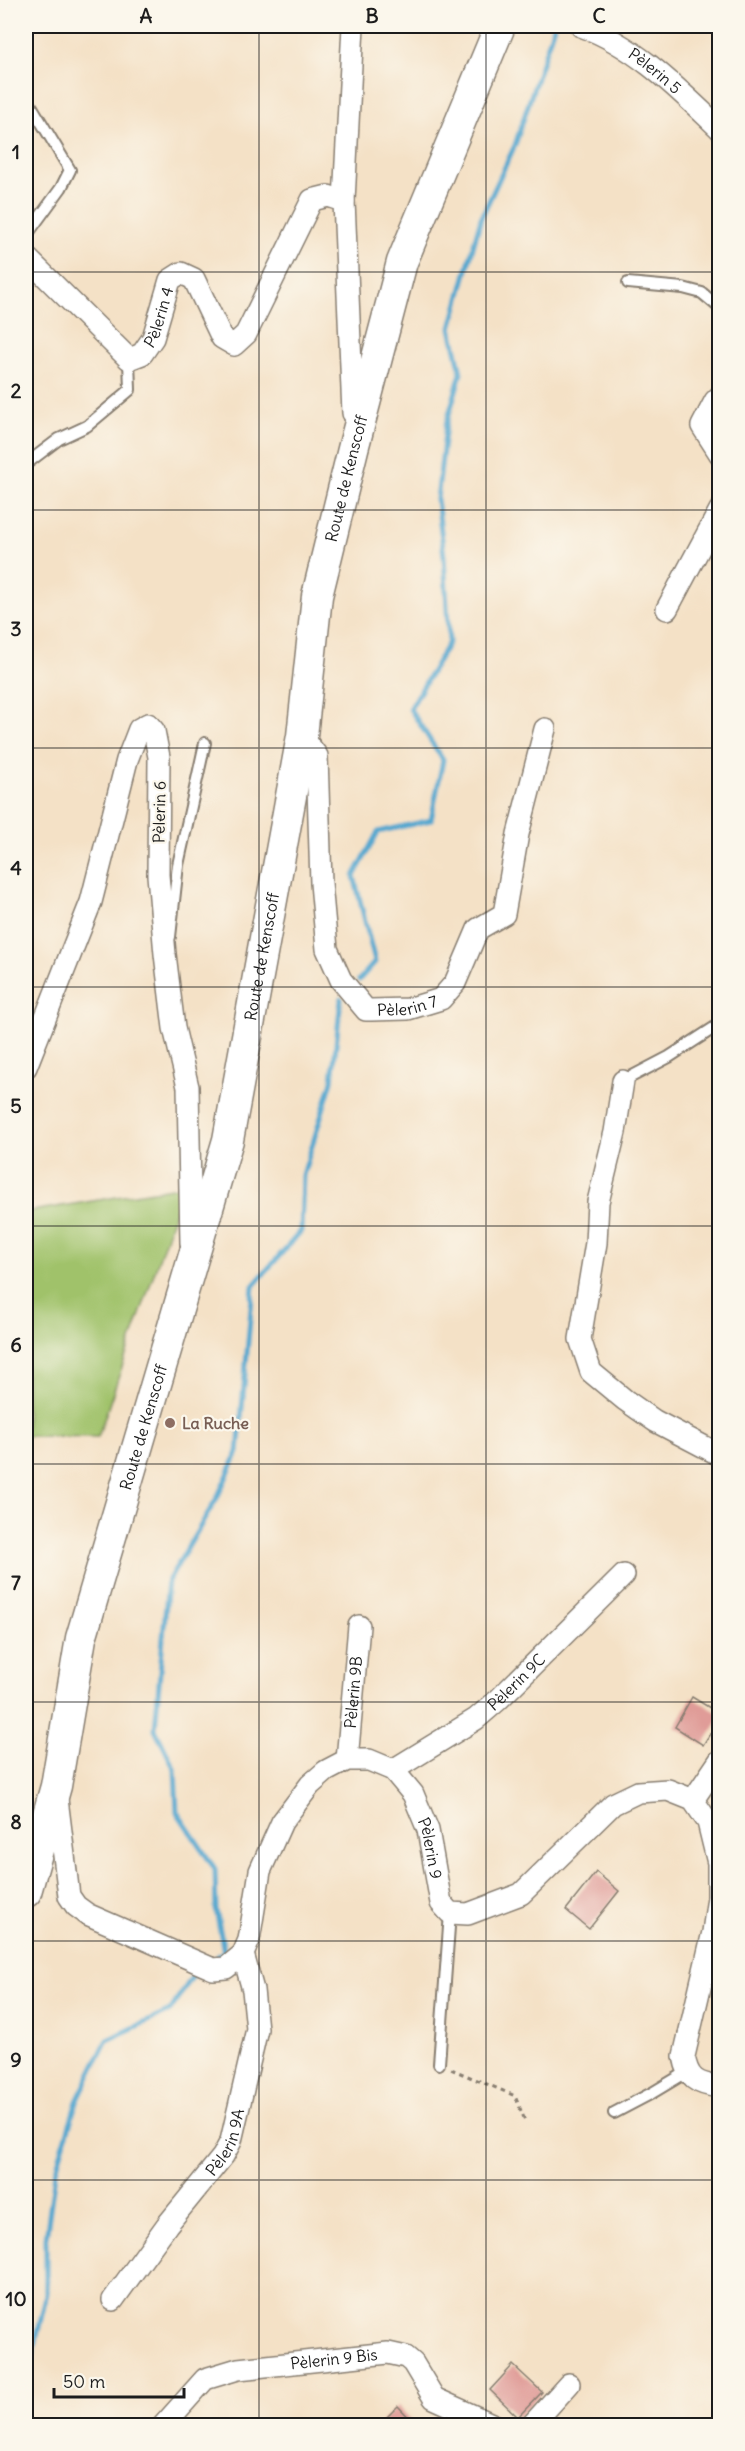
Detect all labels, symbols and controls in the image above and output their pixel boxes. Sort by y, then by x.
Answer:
text: A [140,3,153,28]
text: B [365,3,379,28]
text: C [592,3,606,28]
street label: Pèlerin 5 [625,43,686,98]
text: 1 [12,139,20,164]
street label: Pèlerin 4 [139,284,177,351]
text: 2 [11,378,22,403]
street label: Route de Kenscoff [321,412,372,544]
text: 3 [10,616,22,641]
street label: Pèlerin 6 [148,781,170,843]
text: 4 [10,855,22,880]
street label: Route de Kenscoff [240,890,283,1022]
street label: Pèlerin 7 [377,991,440,1020]
text: 5 [10,1093,22,1118]
text: 6 [10,1332,22,1357]
street label: Route de Kenscoff [115,1361,171,1492]
place label: La Ruche [182,1413,249,1433]
marker: La Ruche [163,1416,177,1430]
text: 7 [11,1570,21,1595]
street label: Pèlerin 9C [483,1649,549,1715]
street label: Pèlerin 9B [340,1655,366,1729]
text: 8 [10,1809,22,1834]
street label: Pèlerin 9 [414,1814,447,1881]
text: 9 [10,2047,22,2072]
street label: Pèlerin 9A [201,2107,248,2180]
text: 10 [5,2286,27,2311]
street label: Pèlerin 9 Bis [289,2344,378,2373]
scale bar [54,2361,184,2399]
text: 50 m [63,2370,105,2393]

